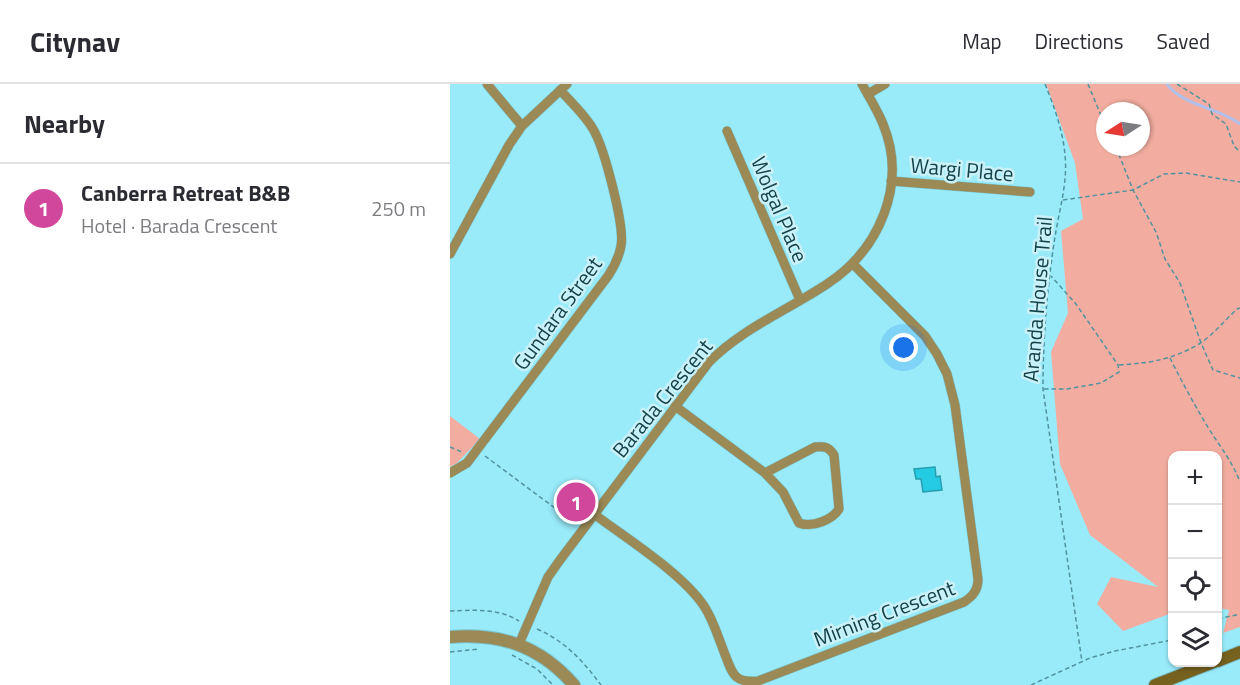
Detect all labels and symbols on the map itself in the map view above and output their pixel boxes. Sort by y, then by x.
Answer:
north arrow [1096,102,1150,156]
street label: Wargi Place [909,149,1015,189]
street label: Wolgal Place [743,151,817,267]
street label: Aranda House Trail [1014,215,1060,383]
street label: Gundara Street [505,249,610,376]
street label: Barada Crescent [604,331,720,464]
your location [889,333,918,362]
pin: 1 [556,480,596,524]
street label: Mirning Crescent [809,571,960,655]

